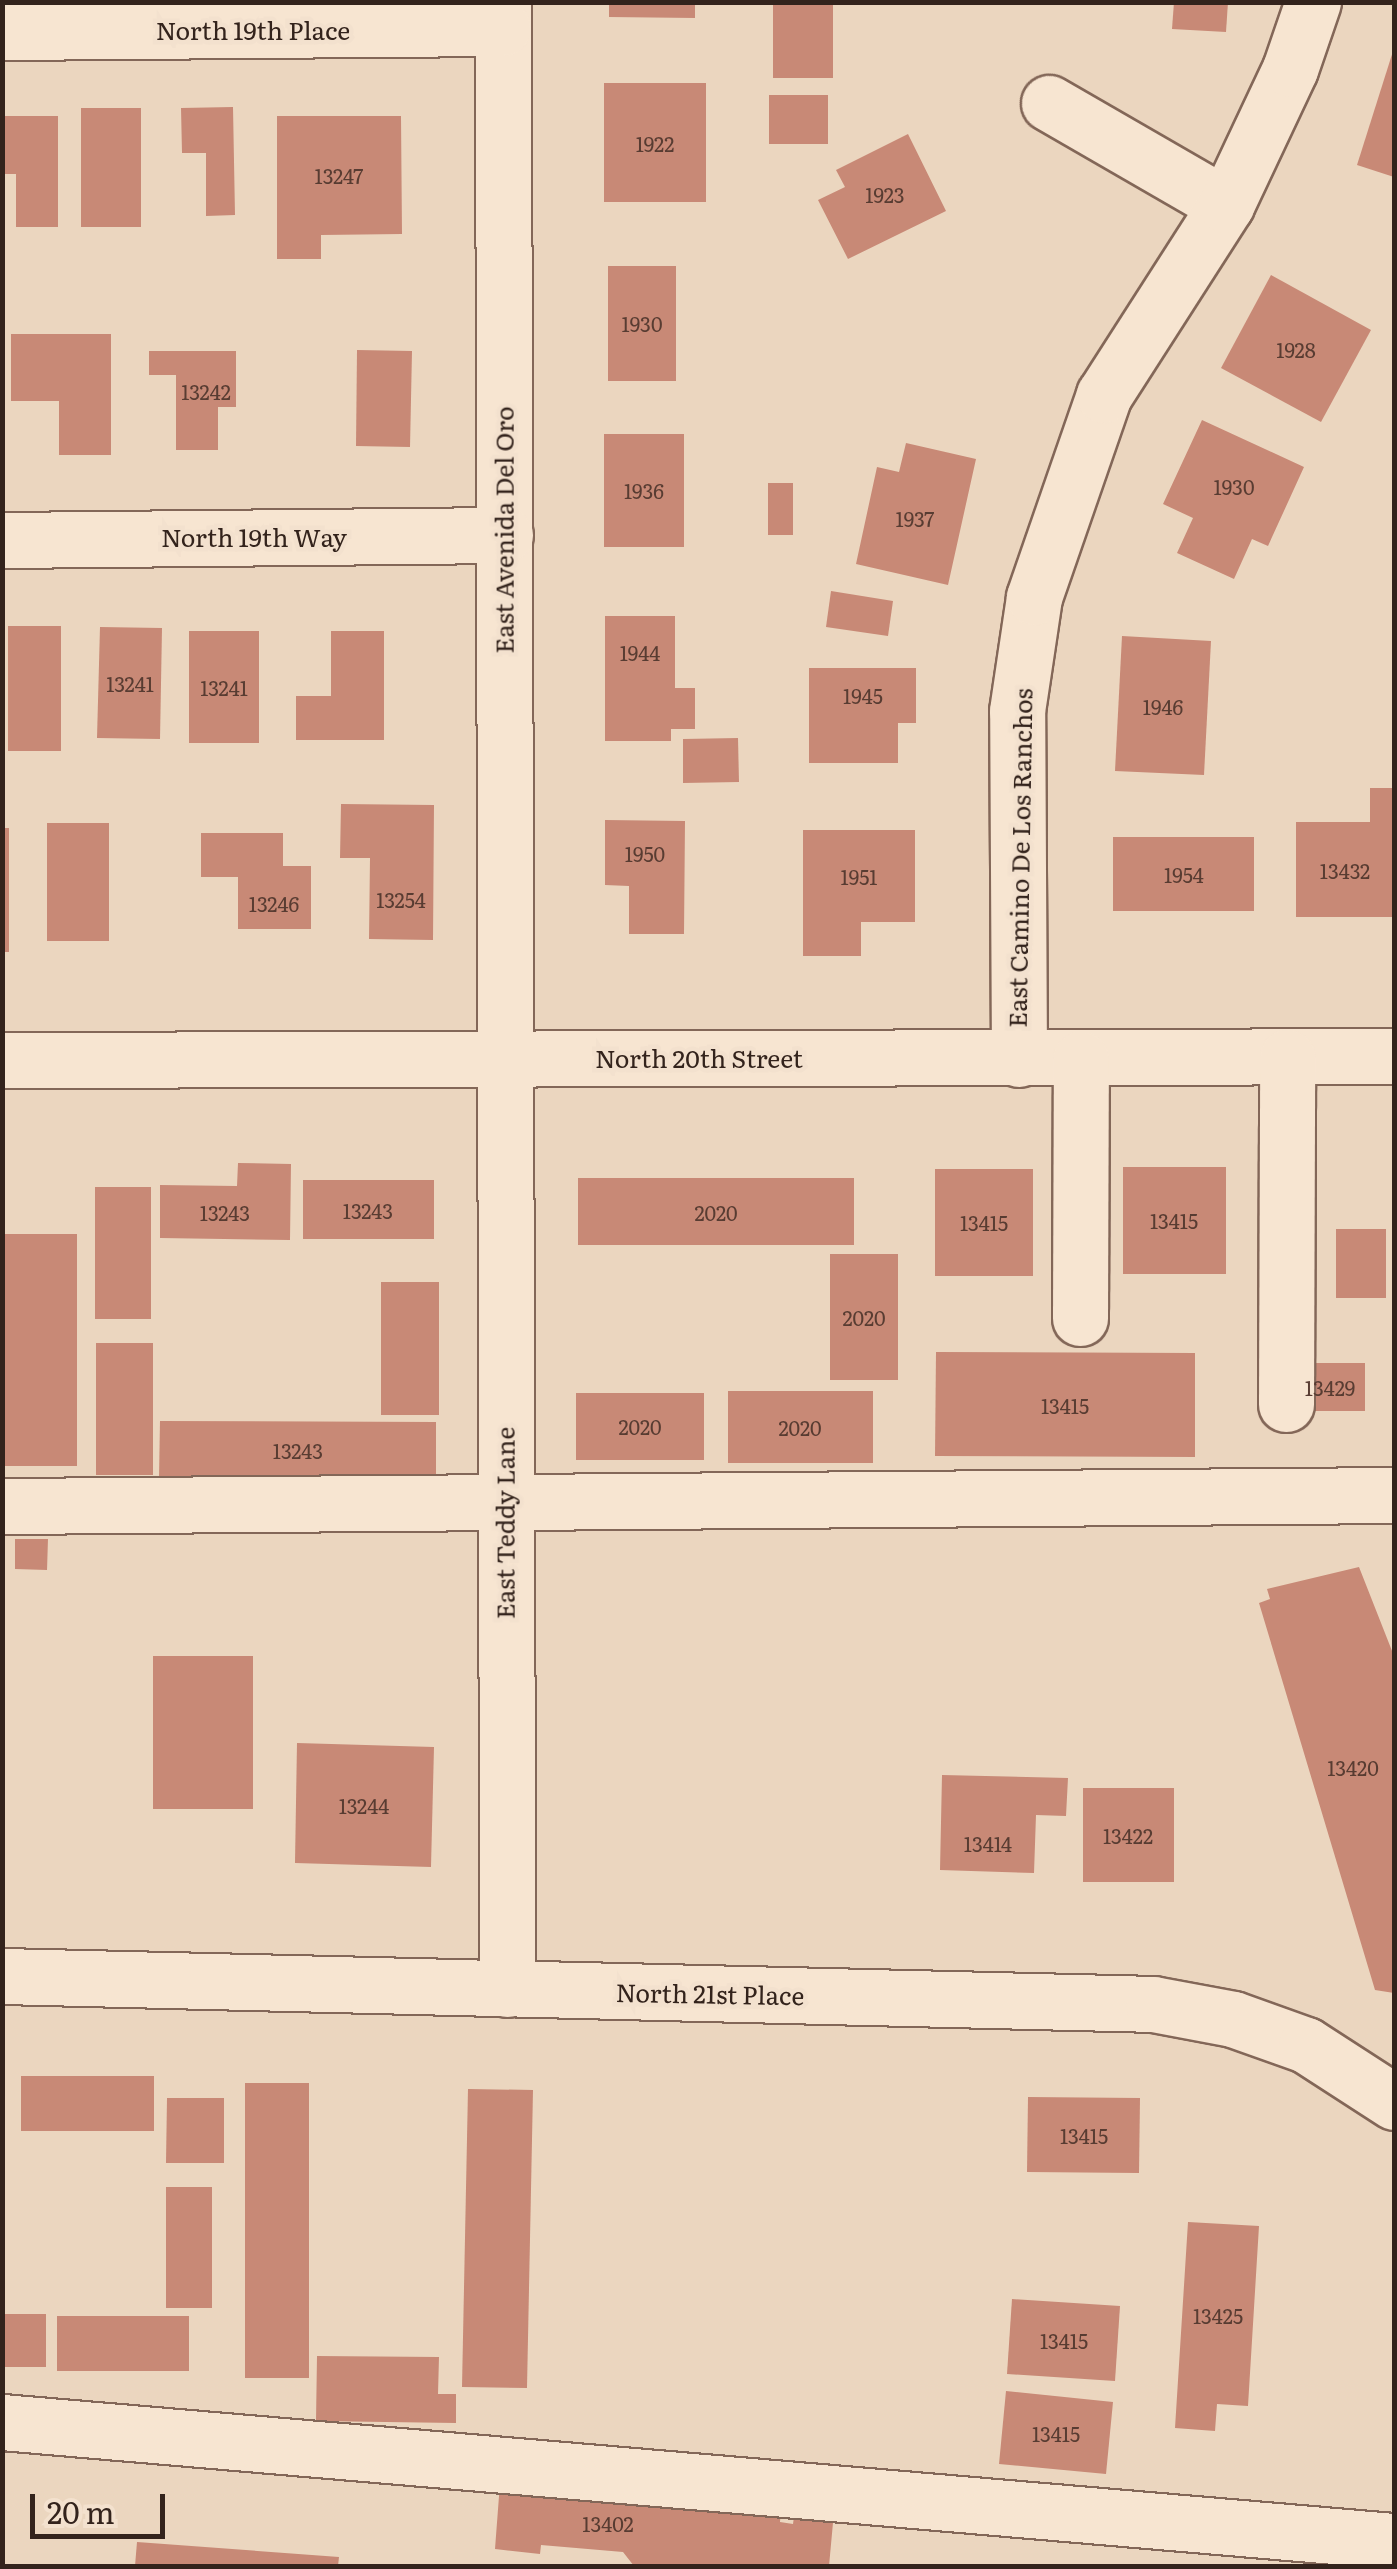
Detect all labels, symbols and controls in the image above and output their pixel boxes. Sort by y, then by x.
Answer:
street label: North 19th Place [156,15,350,45]
house number: 1922 [636,131,674,155]
house number: 13247 [315,163,363,187]
house number: 1923 [865,182,905,206]
house number: 1930 [622,311,662,335]
house number: 1928 [1276,337,1316,361]
house number: 13242 [181,379,231,403]
street label: East Avenida Del Oro [489,406,519,654]
house number: 1930 [1214,474,1254,498]
house number: 1936 [624,478,664,502]
house number: 1937 [896,506,934,530]
street label: North 19th Way [161,522,347,552]
house number: 1944 [620,640,660,664]
house number: 13241 [106,671,154,695]
house number: 13241 [200,675,248,699]
house number: 1945 [843,683,883,707]
street label: East Camino De Los Ranchos [1002,688,1038,1028]
house number: 1946 [1143,694,1183,718]
house number: 1950 [625,841,665,865]
house number: 13432 [1320,858,1370,882]
house number: 1954 [1164,862,1204,886]
house number: 1951 [841,864,877,888]
house number: 13254 [376,887,426,911]
house number: 13246 [249,891,299,915]
street label: North 20th Street [595,1043,803,1073]
house number: 13243 [343,1198,393,1222]
house number: 13243 [200,1200,250,1224]
house number: 2020 [694,1200,738,1224]
house number: 13415 [1150,1208,1198,1232]
house number: 13415 [960,1210,1008,1234]
house number: 2020 [842,1305,886,1329]
house number: 13429 [1305,1375,1355,1399]
house number: 13415 [1041,1393,1089,1417]
house number: 2020 [618,1414,662,1438]
house number: 2020 [778,1415,822,1439]
street label: East Teddy Lane [490,1427,520,1619]
house number: 13243 [273,1438,323,1462]
house number: 13420 [1327,1755,1379,1779]
house number: 13244 [339,1793,389,1817]
house number: 13422 [1103,1823,1153,1847]
house number: 13414 [964,1831,1012,1855]
street label: North 21st Place [615,1977,805,2011]
house number: 13415 [1060,2123,1108,2147]
house number: 13425 [1193,2303,1243,2327]
house number: 13415 [1040,2328,1088,2352]
house number: 13415 [1032,2421,1080,2445]
scale bar [35,2474,170,2536]
text: 20 m [47,2489,115,2533]
house number: 13402 [582,2511,634,2535]

